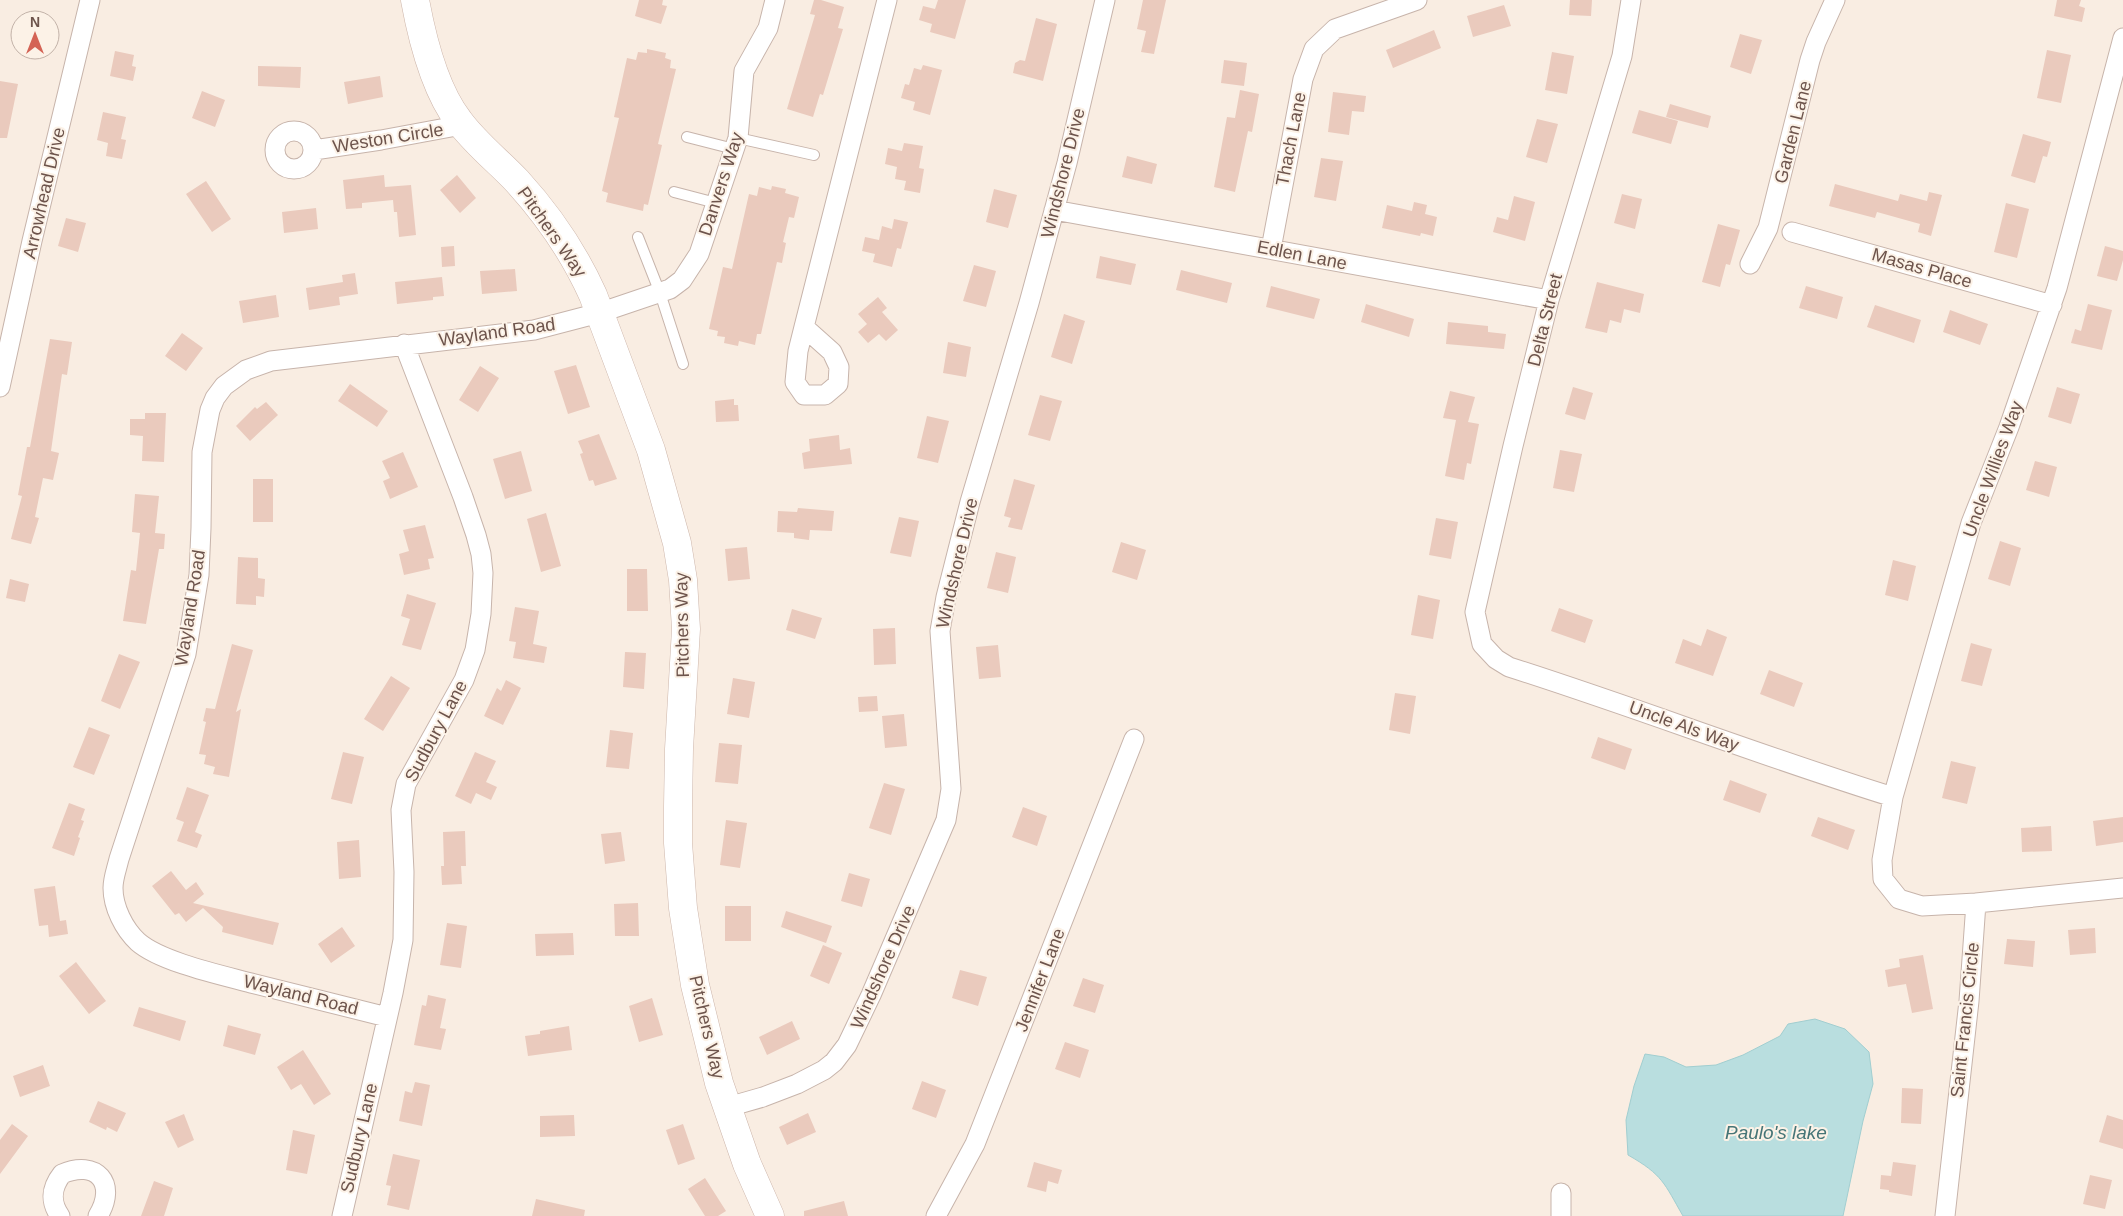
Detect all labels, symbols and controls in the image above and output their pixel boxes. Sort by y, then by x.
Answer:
north arrow [10,10,60,60]
text: N [30,14,40,30]
street label: Garden Lane [1771,79,1815,185]
street label: Thach Lane [1272,90,1310,188]
street label: Windshore Drive [1037,106,1089,240]
street label: Weston Circle [331,119,445,157]
street label: Arrowhead Drive [19,125,69,261]
street label: Danvers Way [695,130,747,238]
street label: Pitchers Way [514,183,590,281]
street label: Edlen Lane [1255,236,1349,274]
street label: Masas Place [1870,244,1974,292]
street label: Delta Street [1524,271,1566,369]
street label: Wayland Road [437,314,557,350]
street label: Uncle Willies Way [1959,398,2027,540]
street label: Windshore Drive [932,496,982,630]
street label: Wayland Road [171,548,209,668]
street label: Pitchers Way [671,572,693,678]
street label: Sudbury Lane [401,677,471,785]
street label: Uncle Als Way [1626,697,1742,755]
street label: Windshore Drive [847,902,919,1032]
street label: Jennifer Lane [1011,925,1069,1035]
street label: Saint Francis Circle [1947,941,1983,1099]
street label: Wayland Road [242,971,360,1019]
street label: Pitchers Way [685,973,729,1081]
street label: Sudbury Lane [337,1081,381,1195]
water label: Paulo's lake [1725,1122,1827,1143]

